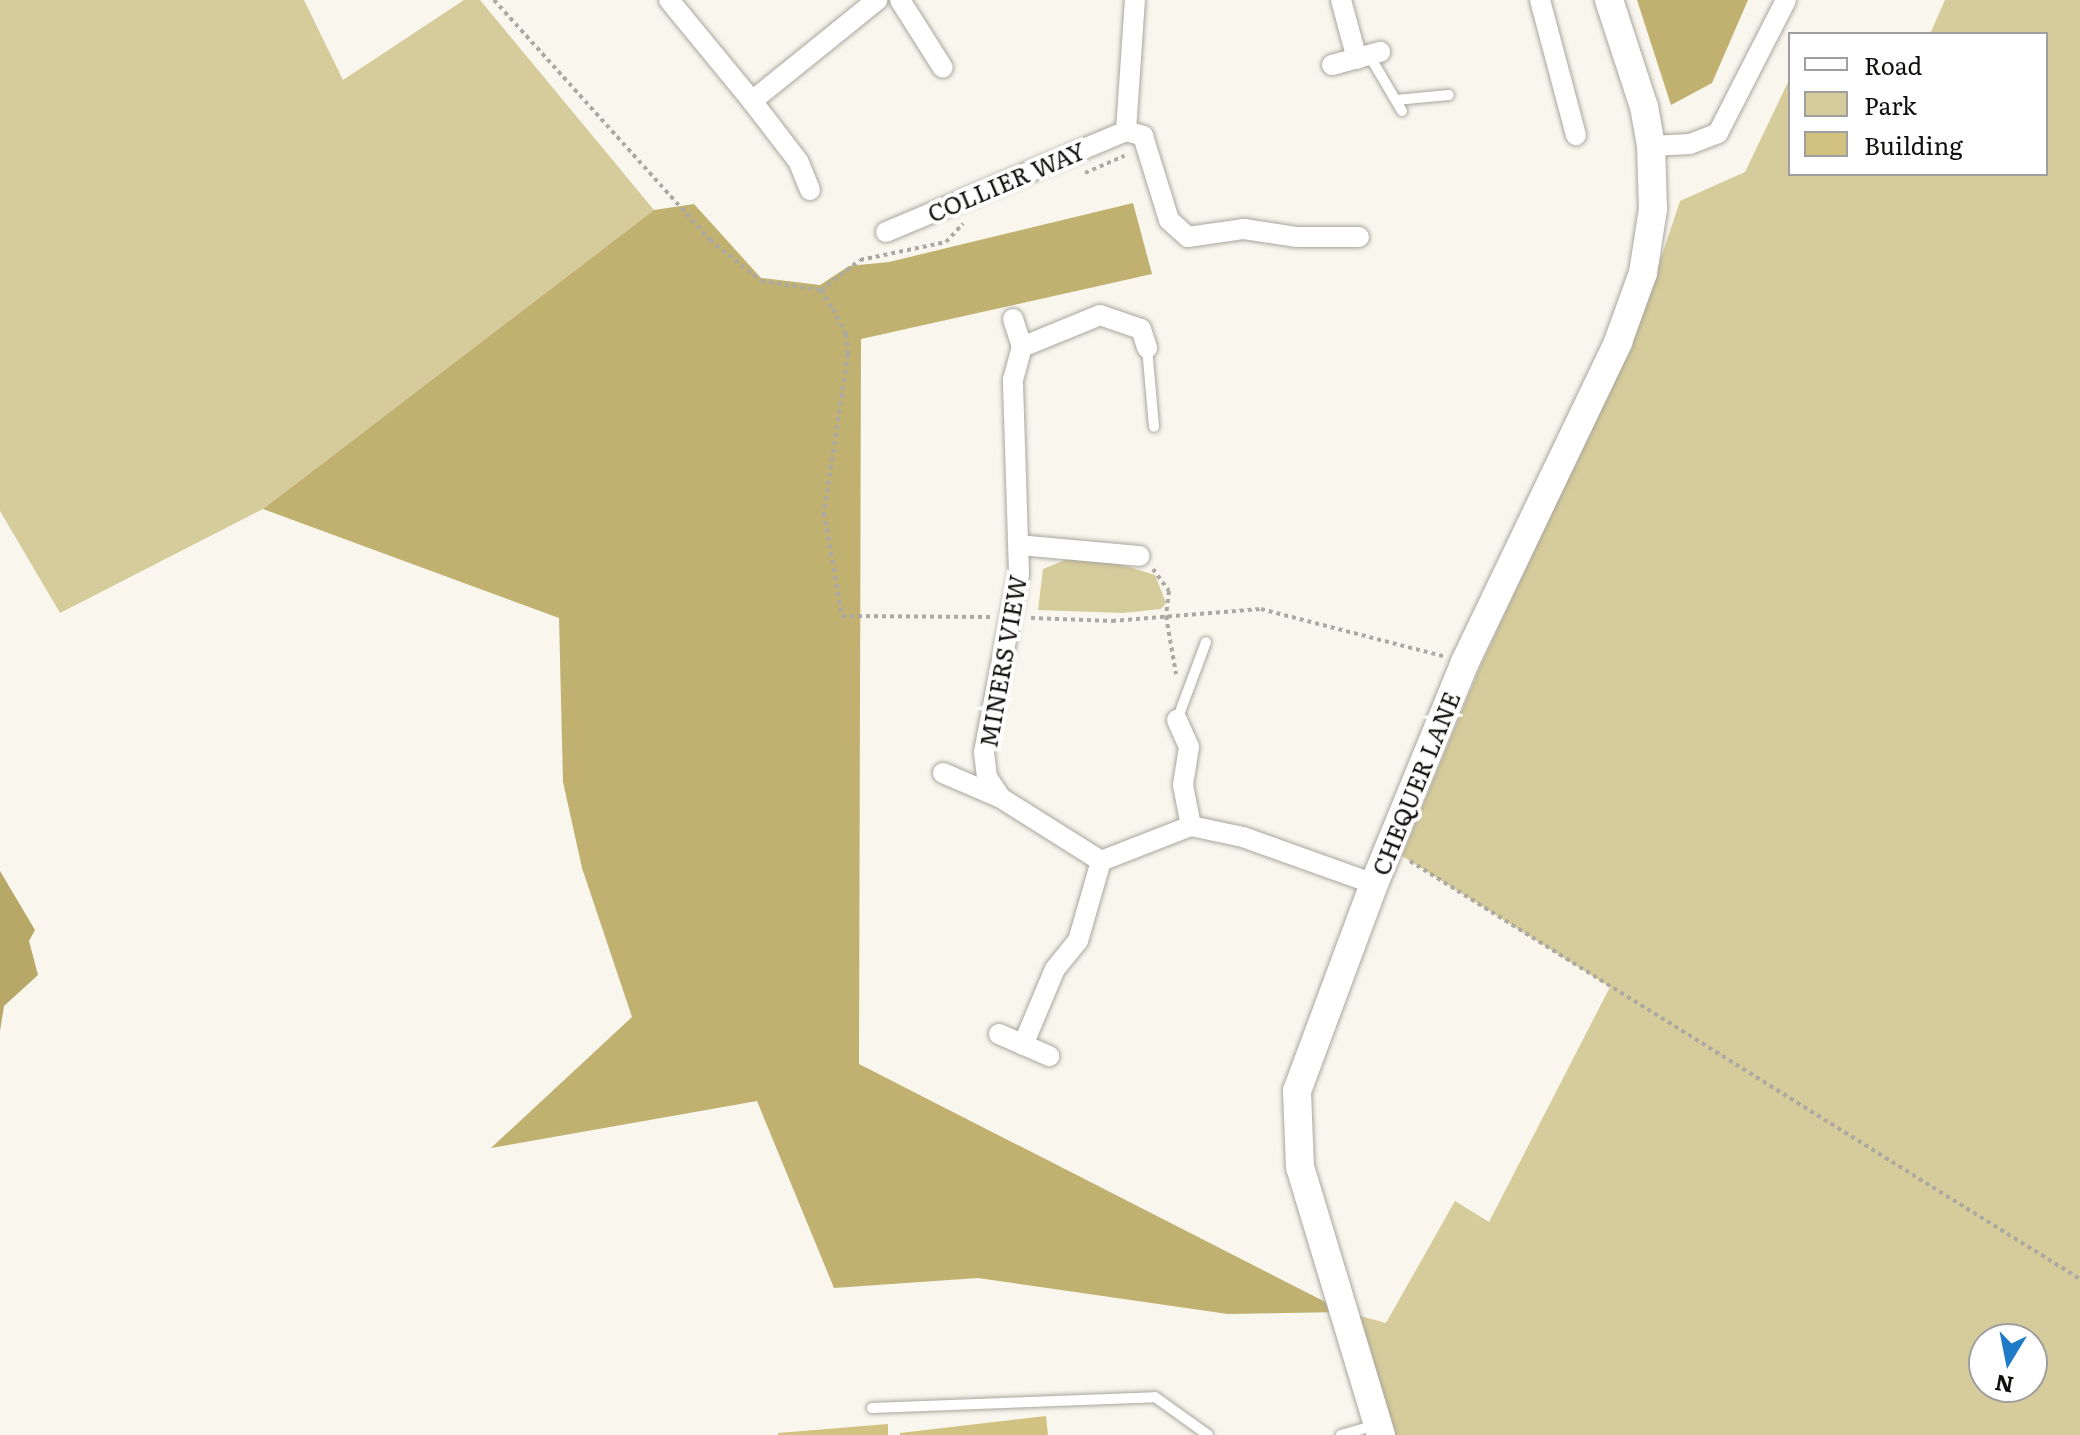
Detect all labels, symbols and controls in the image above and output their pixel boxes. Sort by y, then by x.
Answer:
legend [1788,32,2048,176]
text: Road [1864,47,1922,82]
text: Park [1864,87,1917,122]
text: Building [1864,127,1963,162]
street label: COLLIER WAY [923,135,1089,227]
street label: MINERS VIEW [973,573,1031,749]
street label: CHEQUER LANE [1365,687,1465,879]
north arrow [1968,1323,2048,1403]
text: N [1992,1367,2016,1403]

